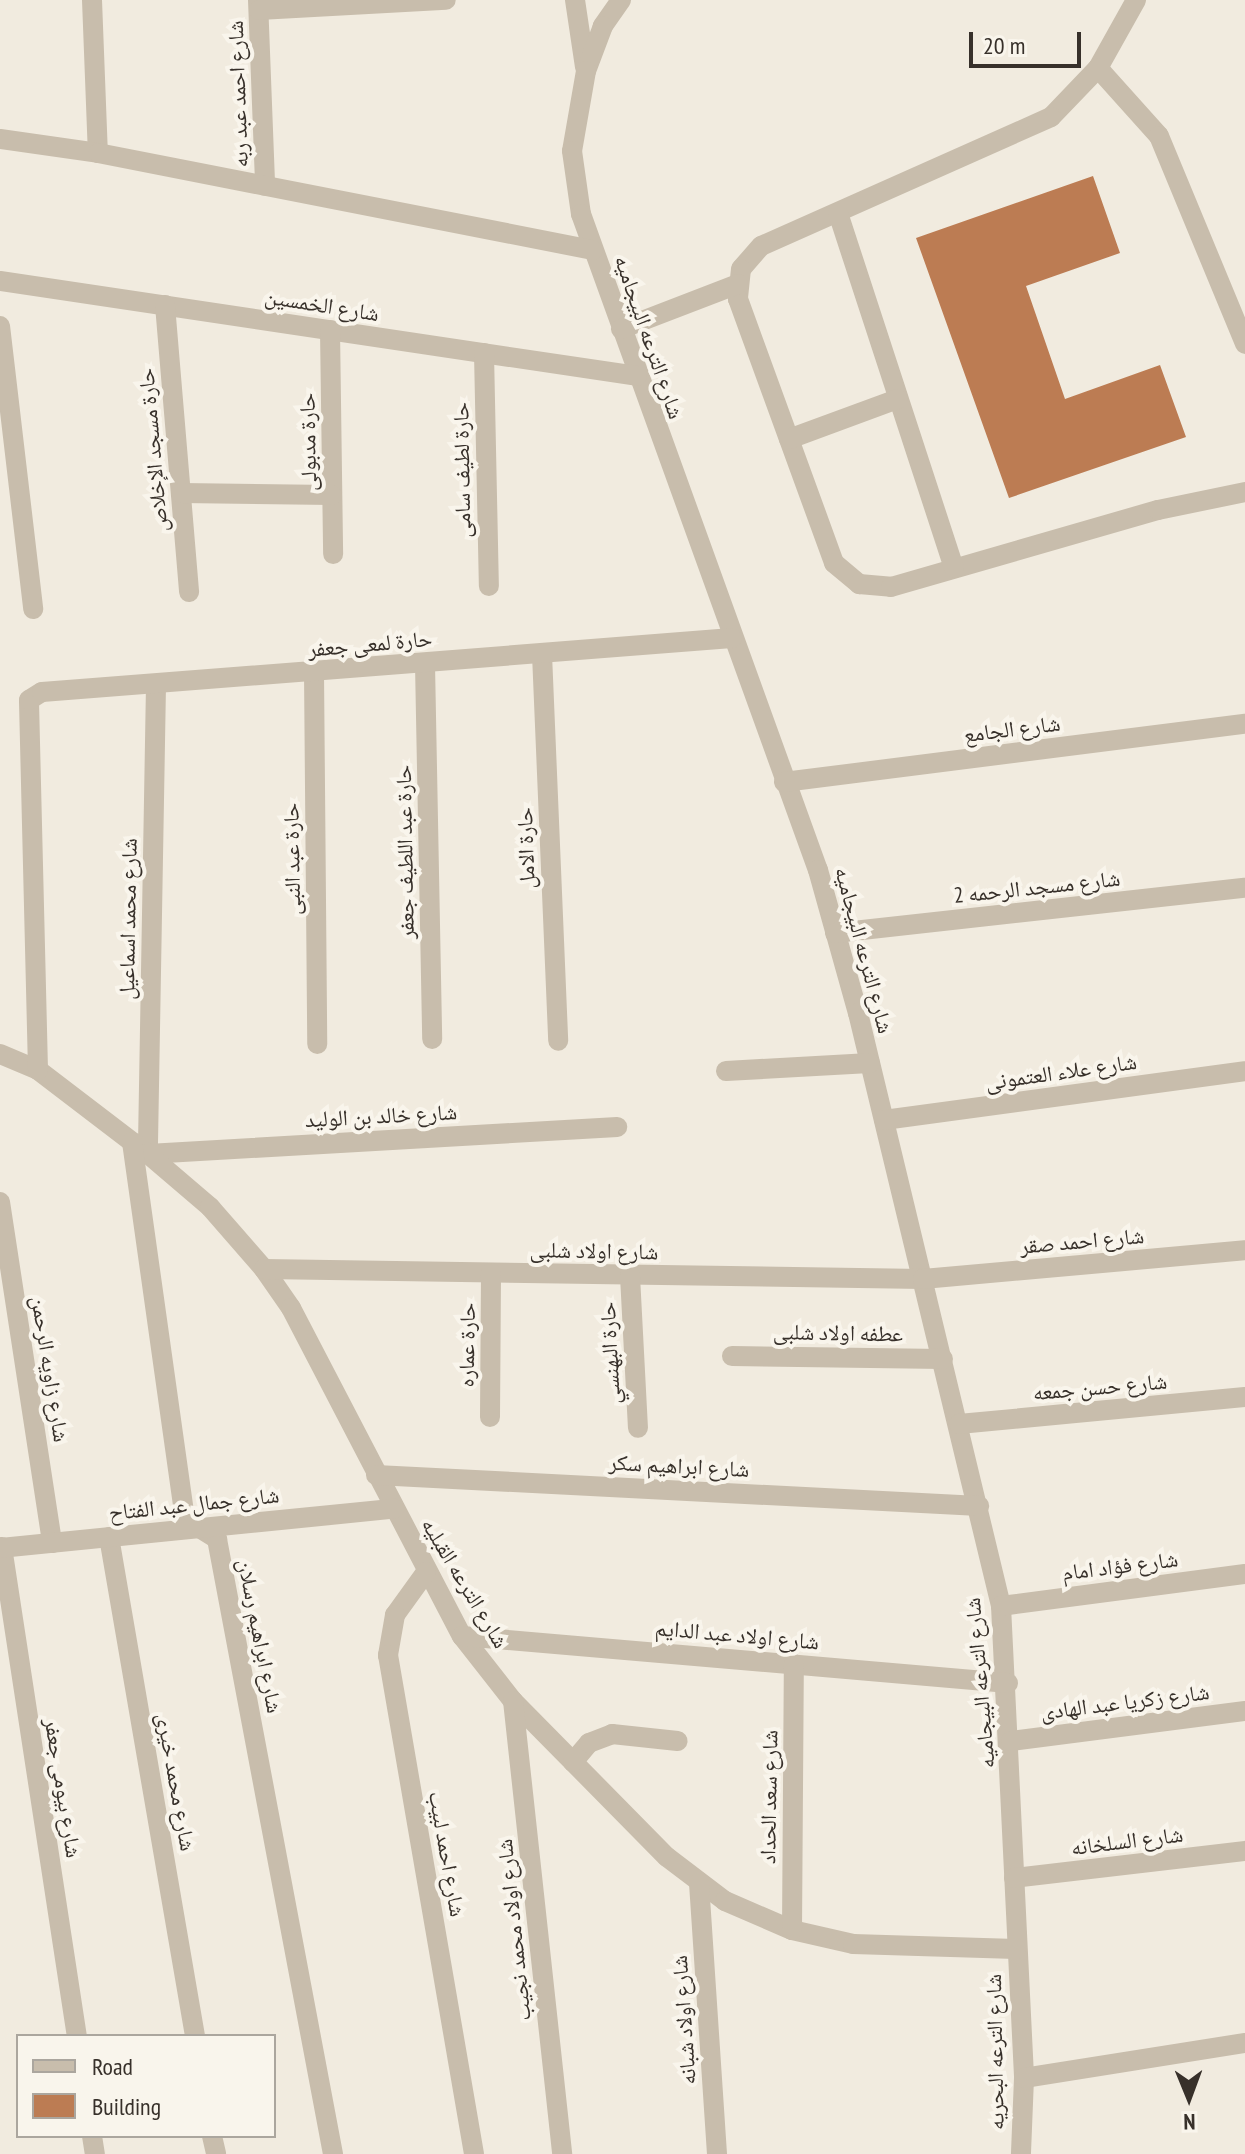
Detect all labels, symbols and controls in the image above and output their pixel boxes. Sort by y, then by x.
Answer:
scale bar [973,16,1085,66]
street label: شارع احمد عبد ربه [222,20,254,168]
text: 20 m [983,30,1025,61]
street label: شارع الترعه البيجاميه [609,252,689,422]
street label: شارع الخمسين [263,283,381,327]
street label: حارة مسجد الإخلاص [133,367,173,533]
street label: حارة مدبولى [294,393,322,491]
street label: حارة لطيف سامى [448,402,476,538]
street label: حارة لمعى جعفر [307,625,433,663]
street label: شارع الجامع [962,710,1062,748]
street label: حارة عبد اللطيف جعفر [390,765,420,939]
street label: حارة عبد النبى [278,803,306,915]
street label: حارة الامل [511,807,541,889]
street label: شارع محمد اسماعيل [113,838,143,1000]
street label: شارع الترعه البيجاميه [829,864,899,1036]
street label: شارع مسجد الرحمه 2 [952,865,1122,909]
street label: شارع علاء العتمونى [984,1048,1138,1096]
street label: شارع خالد بن الوليد [304,1099,458,1133]
street label: شارع احمد صقر [1019,1222,1145,1260]
street label: شارع اولاد شلبى [529,1237,659,1265]
street label: شارع زاويه الرحمن [25,1294,75,1444]
street label: حارة البهنسي [594,1301,626,1405]
street label: حارة عماره [453,1302,481,1388]
street label: عطفه اولاد شلبى [773,1319,903,1347]
street label: شارع حسن جمعه [1032,1368,1168,1406]
street label: شارع ابراهيم سكر [608,1449,750,1483]
street label: شارع جمال عبد الفتاح [107,1482,281,1526]
street label: شارع الترعه القبليه [416,1513,514,1653]
street label: شارع فؤاد امام [1061,1546,1179,1586]
street label: شارع ابراهيم رسلان [232,1557,288,1715]
street label: شارع الترعه البيجاميه [959,1597,1001,1769]
street label: شارع اولاد عبد الدايم [654,1615,820,1655]
street label: شارع زكريا عبد الهادى [1039,1679,1211,1725]
street label: شارع محمد خيرى [151,1711,201,1853]
street label: شارع بيومى جعفر [39,1716,87,1860]
street label: شارع سعد الحداد [755,1730,783,1864]
street label: شارع احمد لبيب [423,1789,471,1919]
street label: شارع السلخانه [1070,1821,1184,1861]
street label: شارع اولاد محمد نجيب [491,1838,537,2022]
street label: شارع اولاد شبانه [666,1954,702,2086]
street label: شارع الترعه البحريه [980,1974,1010,2130]
legend [16,2034,276,2138]
text: Road [92,2051,133,2082]
north arrow [1149,2058,1229,2138]
text: Building [92,2091,161,2122]
text: N [1183,2108,1196,2136]

